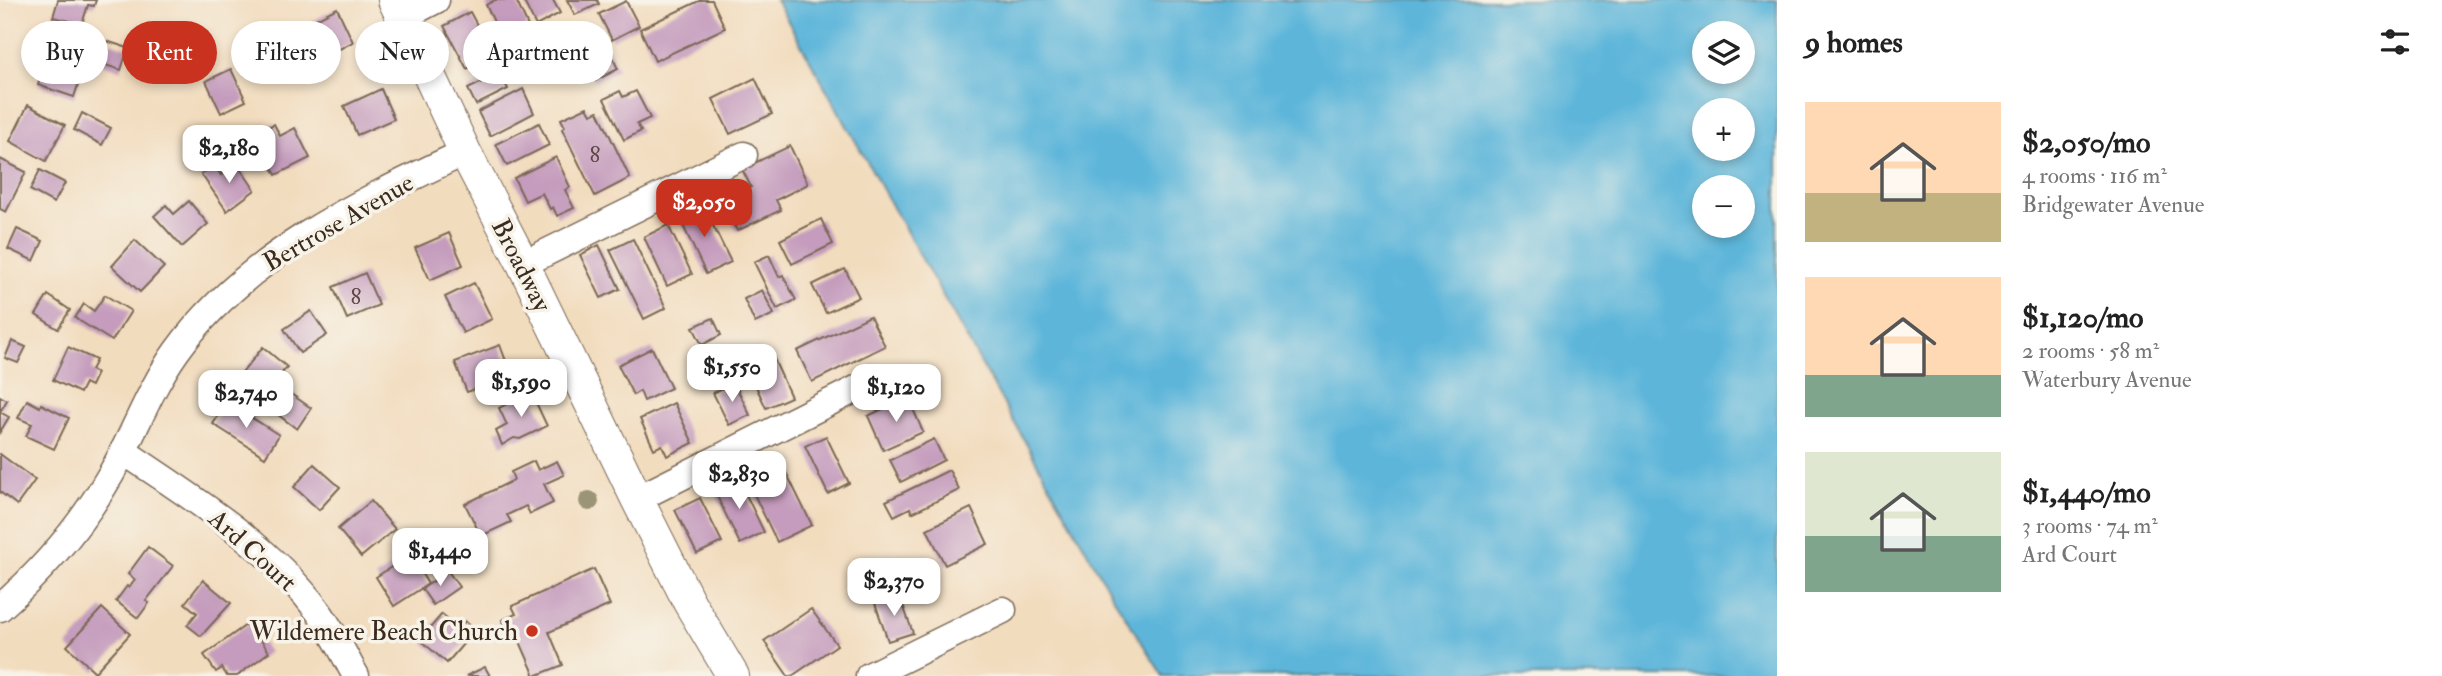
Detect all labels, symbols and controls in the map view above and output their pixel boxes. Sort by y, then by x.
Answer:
chip: Buy [21,21,108,84]
chip: Rent [122,21,217,84]
chip: Filters [231,21,341,84]
chip: New [355,21,449,84]
chip: Apartment [463,21,613,84]
map controls [1692,21,1755,238]
button: layers [1692,21,1755,84]
icon: filters [2376,23,2414,61]
text: 9 homes [1805,24,1903,61]
button: + [1692,98,1755,161]
text: $2,050/mo [2022,124,2150,161]
pin: $2,180 [172,125,286,185]
icon: home [1861,130,1945,214]
text: $2,180 [199,133,259,162]
house number: 8 [590,140,601,169]
text: 4 rooms · 116 m² [2022,161,2167,190]
street label: Bertrose Avenue [257,167,420,279]
button: − [1692,175,1755,238]
pin: $2,050 [647,180,761,239]
text: $2,050 [672,187,736,216]
text: Bridgewater Avenue [2022,190,2204,219]
street label: Broadway [484,214,558,318]
house number: 8 [351,282,362,311]
text: $1,120/mo [2022,299,2144,336]
icon: home [1861,305,1945,389]
text: 2 rooms · 58 m² [2022,336,2159,365]
pin: $1,550 [675,344,789,404]
text: $1,550 [703,352,761,381]
pin: $1,590 [464,360,578,419]
pin: $1,120 [839,364,953,424]
text: Waterbury Avenue [2022,365,2192,394]
text: $1,590 [491,367,551,396]
pin: $2,740 [189,370,303,430]
text: $1,120 [867,372,925,401]
text: $2,740 [214,378,278,407]
pin: $2,830 [682,452,796,511]
text: $2,830 [708,459,770,488]
text: $1,440/mo [2022,474,2151,511]
icon: home [1861,480,1945,564]
street label: Ard Court [201,502,303,599]
text: 3 rooms · 74 m² [2022,511,2158,540]
pin: $1,440 [383,528,497,588]
text: $1,440 [408,536,472,565]
text: Ard Court [2022,540,2117,569]
pin: $2,370 [837,558,951,618]
text: $2,370 [863,566,925,595]
place label: Wildemere Beach Church [249,616,518,648]
marker: Wildemere Beach Church [524,623,540,639]

